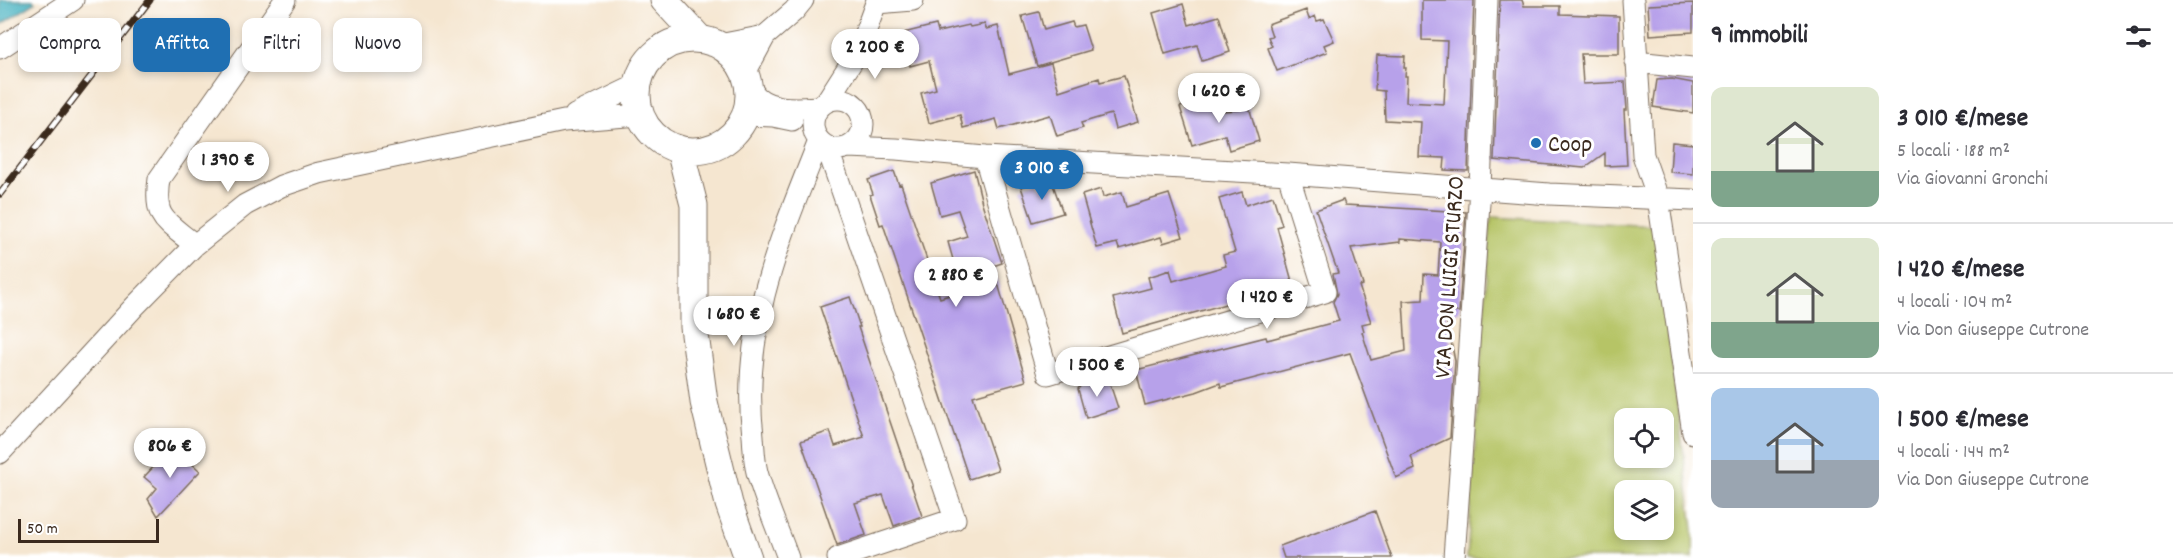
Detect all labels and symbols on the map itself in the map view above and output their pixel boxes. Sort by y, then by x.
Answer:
pin: 2 200 € [820,29,930,80]
pin: 1 620 € [1164,73,1274,124]
place label: Coop [1548,129,1592,163]
marker: Coop [1529,136,1543,150]
pin: 1 390 € [173,142,283,193]
pin: 3 010 € [987,150,1097,201]
street label: VIA DON LUIGI STURZO [1427,175,1475,380]
pin: 2 880 € [901,257,1011,308]
pin: 1 420 € [1212,279,1322,330]
pin: 1 680 € [679,296,789,347]
pin: 1 500 € [1042,347,1152,398]
pin: 806 € [128,428,212,479]
scale bar [18,516,159,544]

